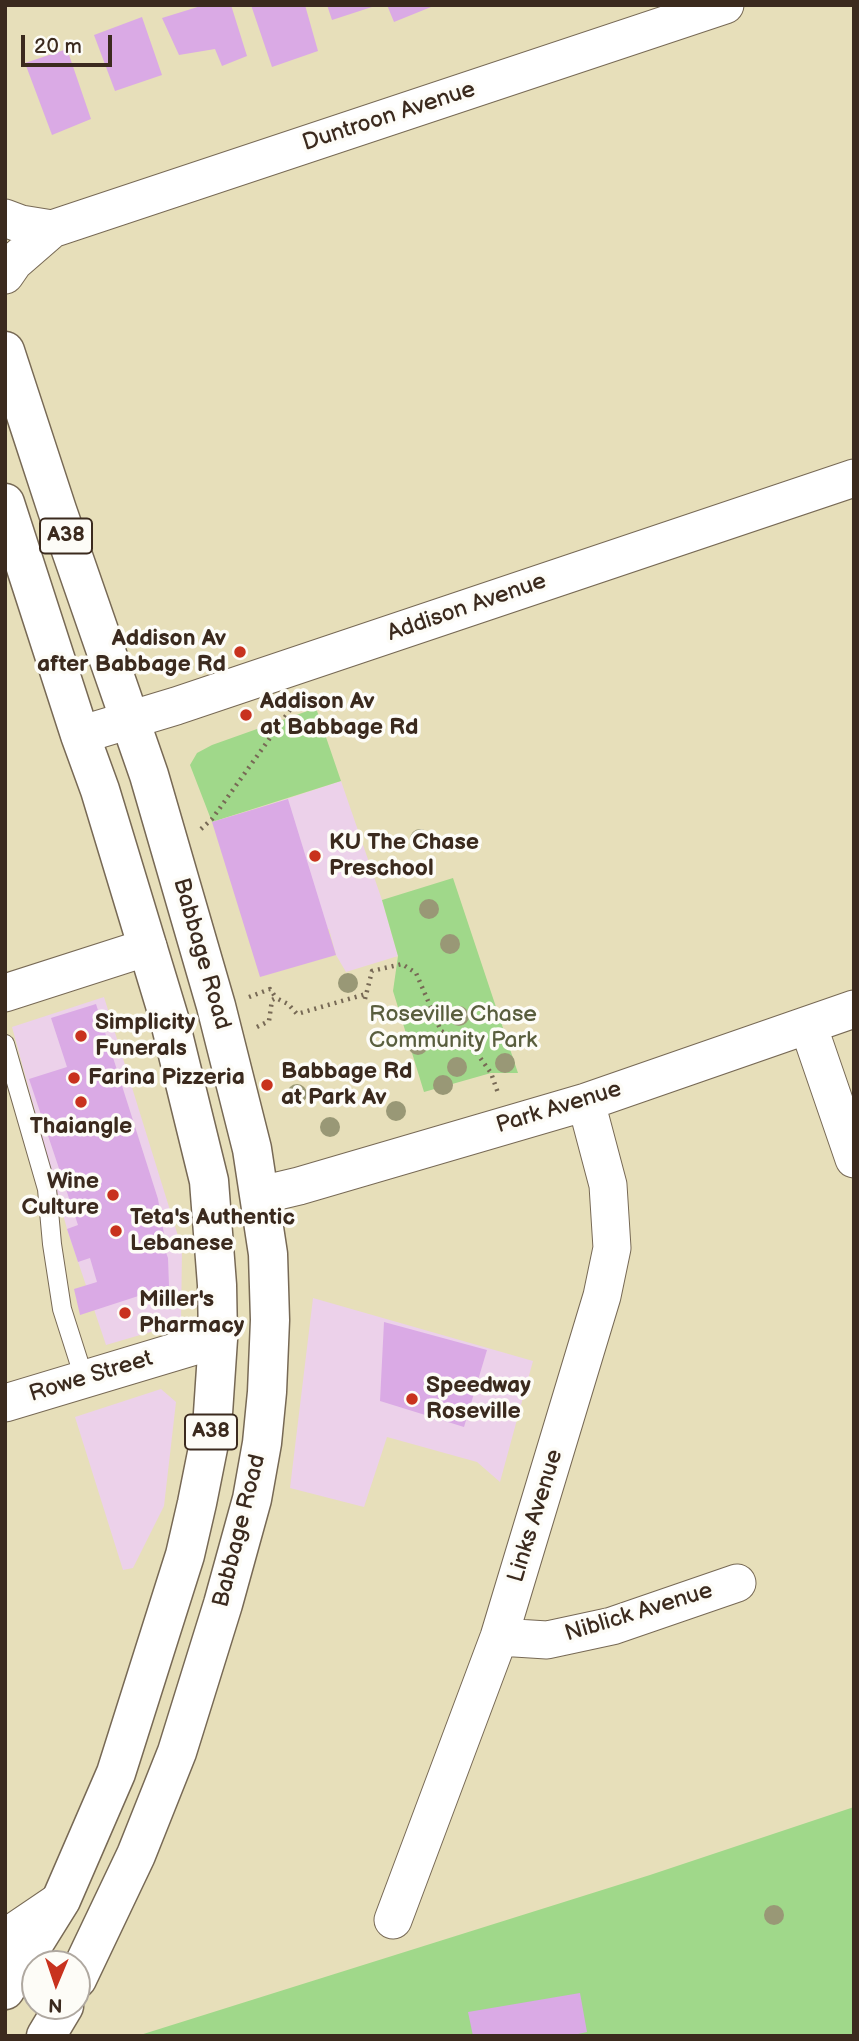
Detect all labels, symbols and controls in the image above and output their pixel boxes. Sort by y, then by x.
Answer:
scale bar [24,21,116,65]
text: 20 m [34,34,82,59]
street label: Duntroon Avenue [299,76,479,158]
road number: A38 [40,518,92,554]
street label: Addison Avenue [384,568,550,648]
place label: Addison Av after Babbage Rd [37,625,226,679]
marker: Addison Av after Babbage Rd [232,644,248,660]
place label: Addison Av at Babbage Rd [260,688,418,742]
marker: Addison Av at Babbage Rd [238,707,254,723]
place label: KU The Chase Preschool [329,829,479,883]
marker: KU The Chase Preschool [307,848,323,864]
street label: Babbage Road [166,875,236,1033]
park label: Roseville Chase Community Park [369,1001,537,1055]
place label: Simplicity Funerals [95,1009,195,1063]
marker: Simplicity Funerals [73,1028,89,1044]
place label: Babbage Rd at Park Av [281,1058,412,1112]
place label: Farina Pizzeria [88,1064,245,1092]
marker: Farina Pizzeria [66,1070,82,1086]
street label: Park Avenue [493,1076,625,1140]
marker: Babbage Rd at Park Av [259,1077,275,1093]
marker: Thaiangle [73,1094,89,1110]
place label: Thaiangle [30,1113,132,1141]
place label: Wine Culture [22,1168,99,1222]
marker: Wine Culture [105,1187,121,1203]
place label: Teta's Authentic Lebanese [130,1204,295,1258]
marker: Teta's Authentic Lebanese [108,1223,124,1239]
place label: Miller's Pharmacy [139,1286,244,1340]
marker: Miller's Pharmacy [117,1305,133,1321]
street label: Rowe Street [26,1345,156,1409]
place label: Speedway Roseville [426,1372,531,1426]
marker: Speedway Roseville [404,1391,420,1407]
road number: A38 [185,1414,237,1450]
street label: Links Avenue [503,1446,569,1586]
street label: Babbage Road [208,1452,272,1610]
street label: Niblick Avenue [562,1577,716,1649]
north arrow [21,1950,91,2020]
text: N [48,1993,63,2016]

